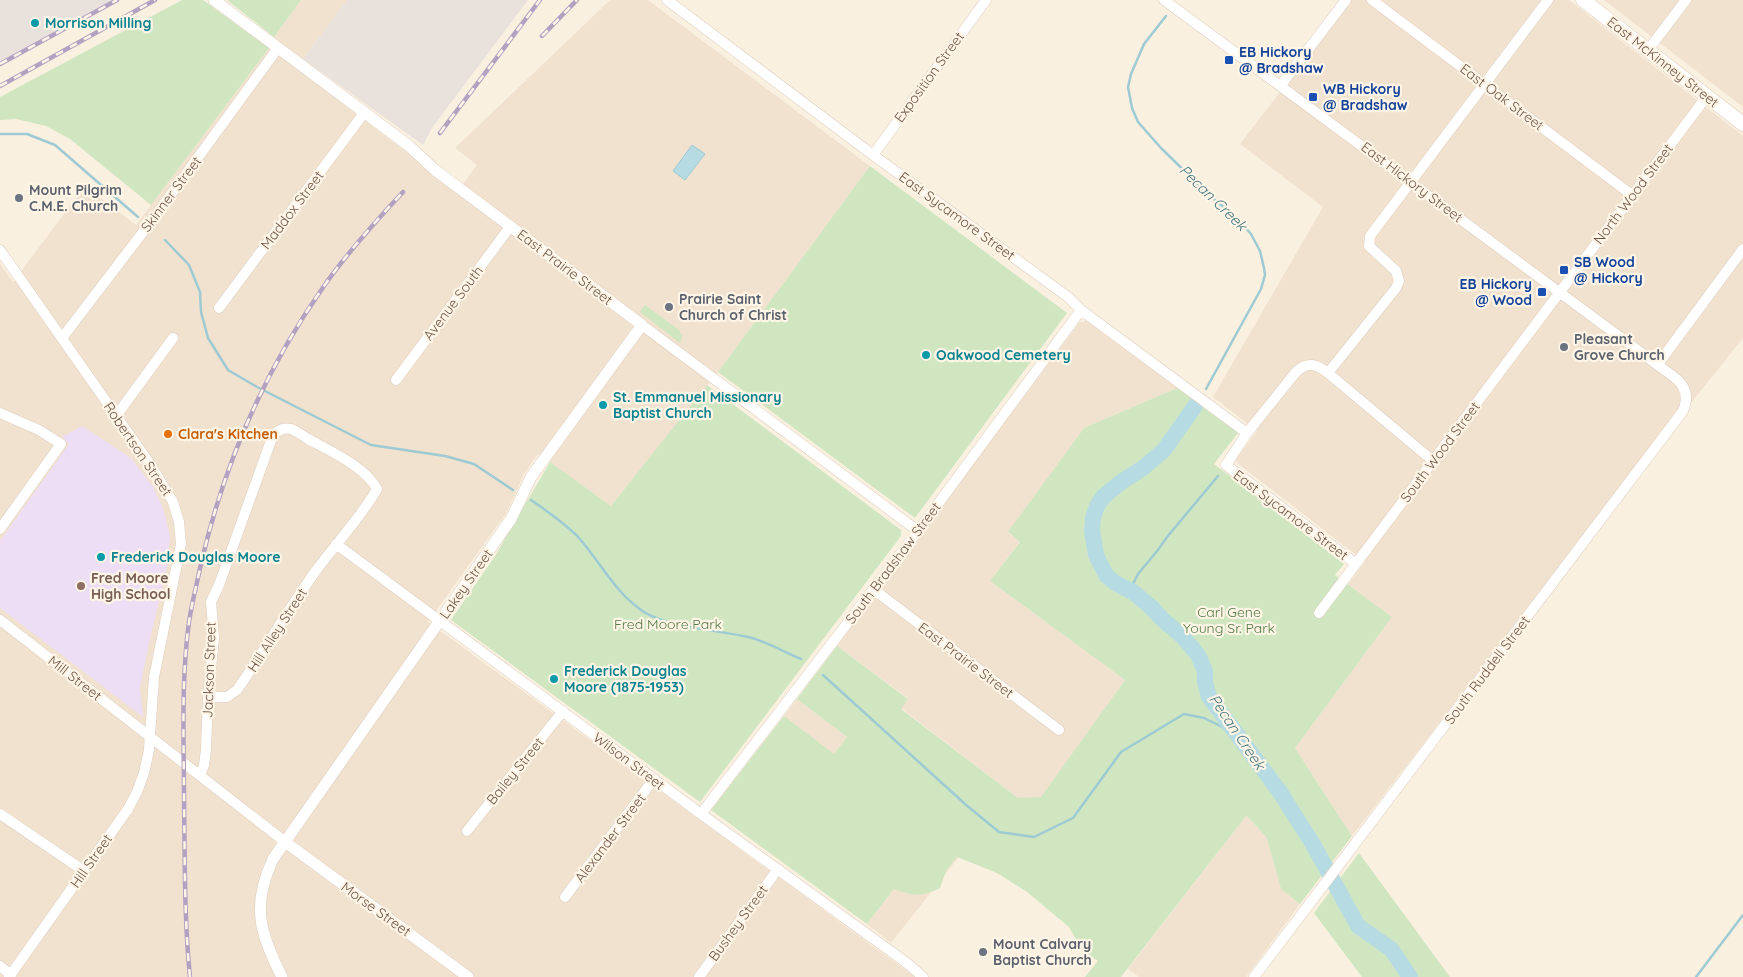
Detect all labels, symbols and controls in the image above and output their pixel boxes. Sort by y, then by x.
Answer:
street label: East McKinney Street [1604,13,1723,111]
place label: Morrison Milling [45,14,151,32]
marker: Morrison Milling [29,17,41,29]
street label: Exposition Street [890,28,968,126]
place label: EB Hickory @ Bradshaw [1239,43,1324,77]
marker: EB Hickory @ Bradshaw [1223,54,1235,66]
street label: East Oak Street [1457,60,1548,135]
place label: WB Hickory @ Bradshaw [1323,80,1408,114]
marker: WB Hickory @ Bradshaw [1307,91,1319,103]
street label: East Hickory Street [1357,138,1467,226]
street label: North Wood Street [1589,140,1677,248]
street label: Skinner Street [137,152,205,235]
water label: Pecan Creek [1175,161,1253,236]
street label: Maddox Street [256,167,328,253]
street label: East Sycamore Street [895,168,1019,264]
place label: Mount Pilgrim C.M.E. Church [29,181,122,215]
marker: Mount Pilgrim C.M.E. Church [13,192,25,204]
street label: East Prairie Street [514,225,617,309]
place label: SB Wood @ Hickory [1574,253,1643,287]
street label: Avenue South [419,262,487,344]
marker: SB Wood @ Hickory [1558,264,1570,276]
place label: EB Hickory @ Wood [1460,275,1532,309]
marker: EB Hickory @ Wood [1536,286,1548,298]
place label: Prairie Saint Church of Christ [679,290,787,324]
marker: Prairie Saint Church of Christ [663,301,675,313]
place label: Pleasant Grove Church [1574,330,1665,364]
marker: Pleasant Grove Church [1558,341,1570,353]
place label: Oakwood Cemetery [936,346,1071,364]
marker: Oakwood Cemetery [920,349,932,361]
place label: St. Emmanuel Missionary Baptist Church [613,388,781,422]
street label: Robertson Street [100,398,176,500]
street label: South Wood Street [1396,398,1484,506]
marker: St. Emmanuel Missionary Baptist Church [597,399,609,411]
place label: Clara's Kitchen [178,425,278,443]
marker: Clara's Kitchen [162,428,174,440]
street label: East Sycamore Street [1230,466,1352,564]
street label: South Bradshaw Street [841,498,945,627]
street label: Lakey Street [435,545,497,622]
place label: Frederick Douglas Moore [111,548,280,566]
marker: Frederick Douglas Moore [95,551,107,563]
place label: Fred Moore High School [91,569,171,603]
marker: Fred Moore High School [75,580,87,592]
street label: Hill Alley Street [243,584,311,675]
park label: Carl Gene Young Sr. Park [1183,603,1275,637]
street label: South Ruddell Street [1440,612,1534,728]
park label: Fred Moore Park [614,615,722,633]
street label: East Prairie Street [915,618,1018,702]
street label: Jackson Street [198,621,220,718]
street label: Mill Street [45,651,106,705]
place label: Frederick Douglas Moore (1875-1953) [564,662,687,696]
marker: Frederick Douglas Moore (1875-1953) [548,673,560,685]
water label: Pecan Creek [1205,690,1271,775]
street label: Wilson Street [590,728,669,794]
street label: Bailey Street [482,733,548,808]
street label: Alexander Street [571,790,650,886]
street label: Hill Street [66,830,116,891]
street label: Morse Street [338,878,415,941]
street label: Bushey Street [704,881,772,964]
place label: Mount Calvary Baptist Church [993,935,1092,969]
marker: Mount Calvary Baptist Church [977,946,989,958]

